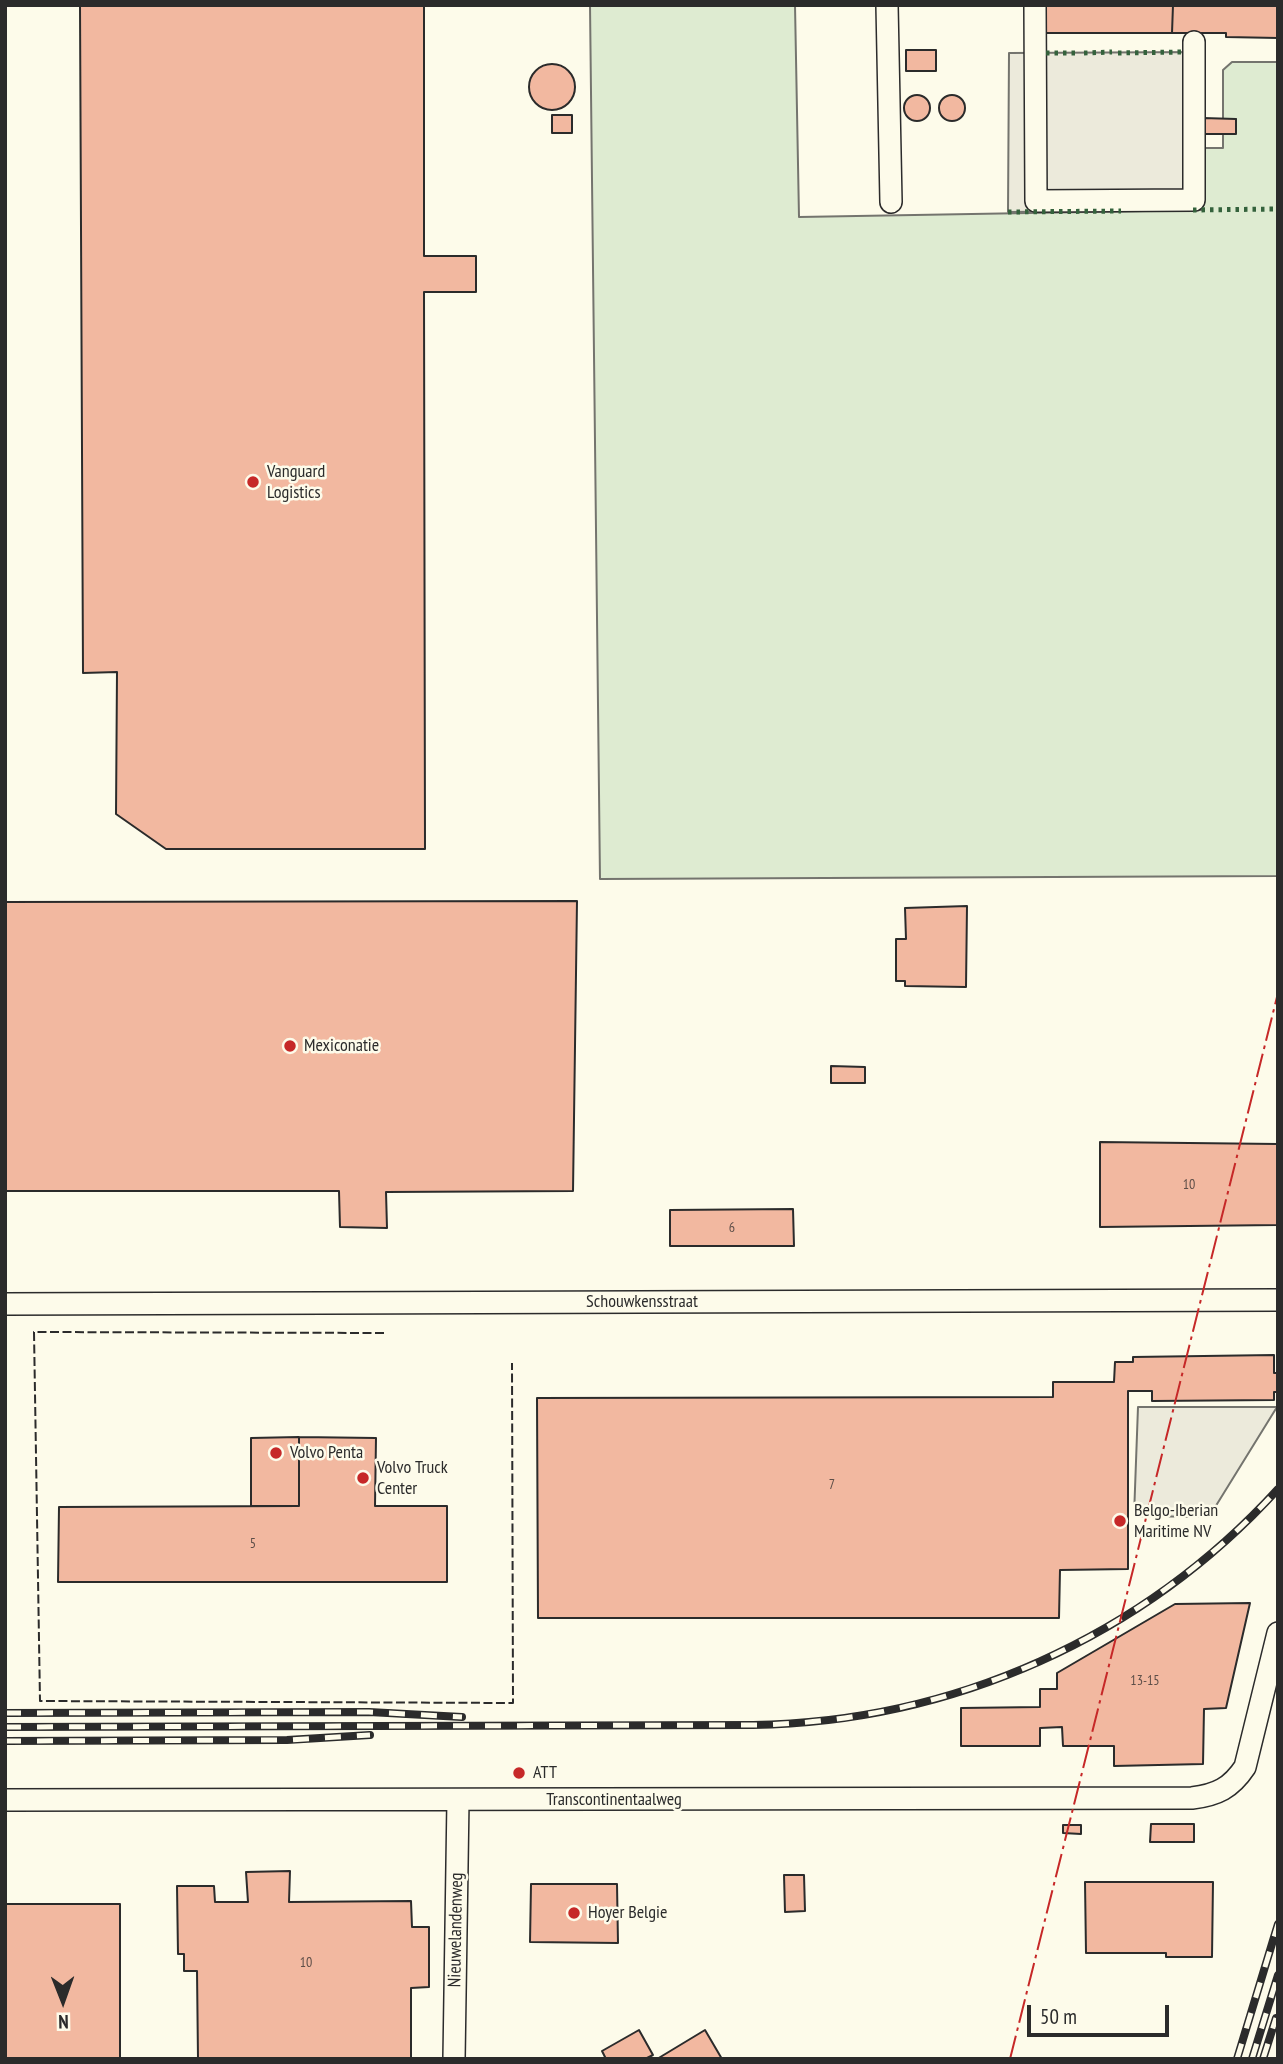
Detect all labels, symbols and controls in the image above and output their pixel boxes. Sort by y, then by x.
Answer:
place label: Vanguard Logistics [267,461,325,504]
marker: Vanguard Logistics [245,474,261,490]
place label: Mexiconatie [304,1035,379,1057]
marker: Mexiconatie [282,1038,298,1054]
house number: 10 [1183,1177,1195,1193]
house number: 6 [729,1220,735,1236]
street label: Schouwkensstraat [586,1291,698,1313]
place label: Volvo Penta [290,1442,363,1464]
marker: Volvo Penta [268,1445,284,1461]
place label: Volvo Truck Center [377,1457,448,1500]
marker: Volvo Truck Center [355,1470,371,1486]
house number: 7 [829,1477,835,1493]
place label: Belgo-Iberian Maritime NV [1134,1500,1218,1542]
marker: Belgo-Iberian Maritime NV [1112,1513,1128,1529]
house number: 5 [250,1536,256,1552]
house number: 13-15 [1130,1673,1160,1689]
place label: ATT [533,1762,557,1784]
marker: ATT [511,1765,527,1781]
street label: Transcontinentaalweg [546,1789,682,1811]
street label: Nieuwelandenweg [444,1872,468,1988]
place label: Hoyer Belgie [588,1902,667,1924]
marker: Hoyer Belgie [566,1905,582,1921]
house number: 10 [300,1955,312,1971]
north arrow [28,1966,98,2036]
scale bar [1031,1990,1173,2034]
text: 50 m [1040,2003,1077,2030]
text: N [58,2010,69,2034]

